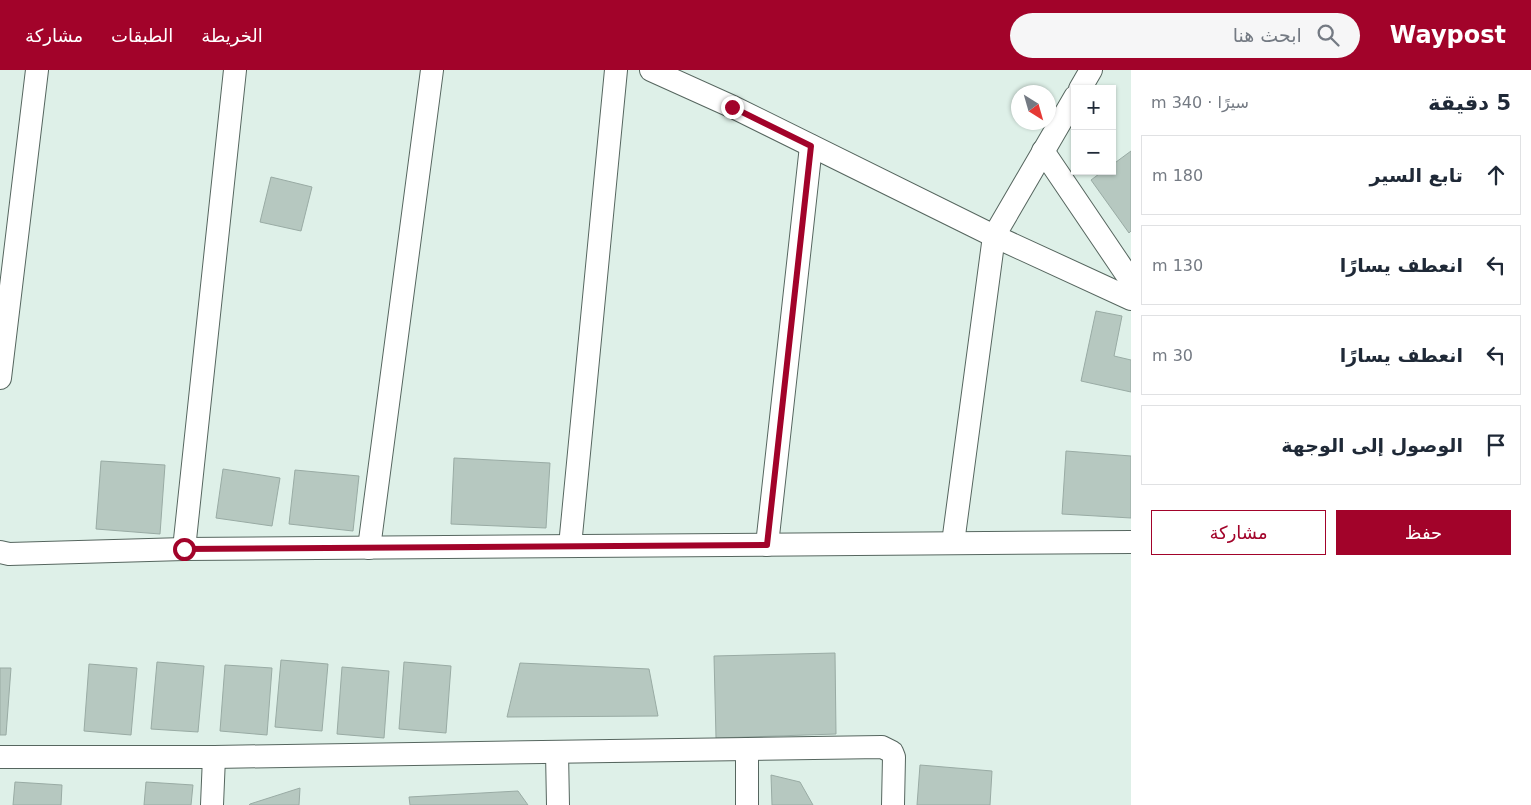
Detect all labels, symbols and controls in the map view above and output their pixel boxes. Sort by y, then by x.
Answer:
search box [1010,13,1360,58]
icon: search [1314,21,1342,49]
text: Waypost [1390,21,1506,49]
text: ابحث هنا [1233,24,1302,46]
text: مشاركة [25,25,83,46]
text: الطبقات [111,25,173,46]
text: الخريطة [201,25,263,46]
north arrow [1011,85,1056,130]
map controls [1071,85,1116,175]
button: + [1071,85,1116,130]
text: 5 دقيقة [1428,91,1511,115]
text: سيرًا · 340 m [1151,93,1249,112]
route end [721,96,744,119]
button: − [1071,130,1116,175]
icon: ahead [1482,161,1510,189]
text: تابع السير [1369,164,1463,186]
text: 180 m [1152,166,1203,185]
icon: left [1482,251,1510,279]
text: انعطف يسارًا [1340,254,1463,276]
text: 130 m [1152,256,1203,275]
icon: left [1482,341,1510,369]
text: انعطف يسارًا [1340,344,1463,366]
text: 30 m [1152,346,1193,365]
icon: arrive [1482,431,1510,459]
text: الوصول إلى الوجهة [1281,434,1463,456]
button: مشاركة [1151,510,1326,555]
button: حفظ [1336,510,1511,555]
route start [173,538,196,561]

